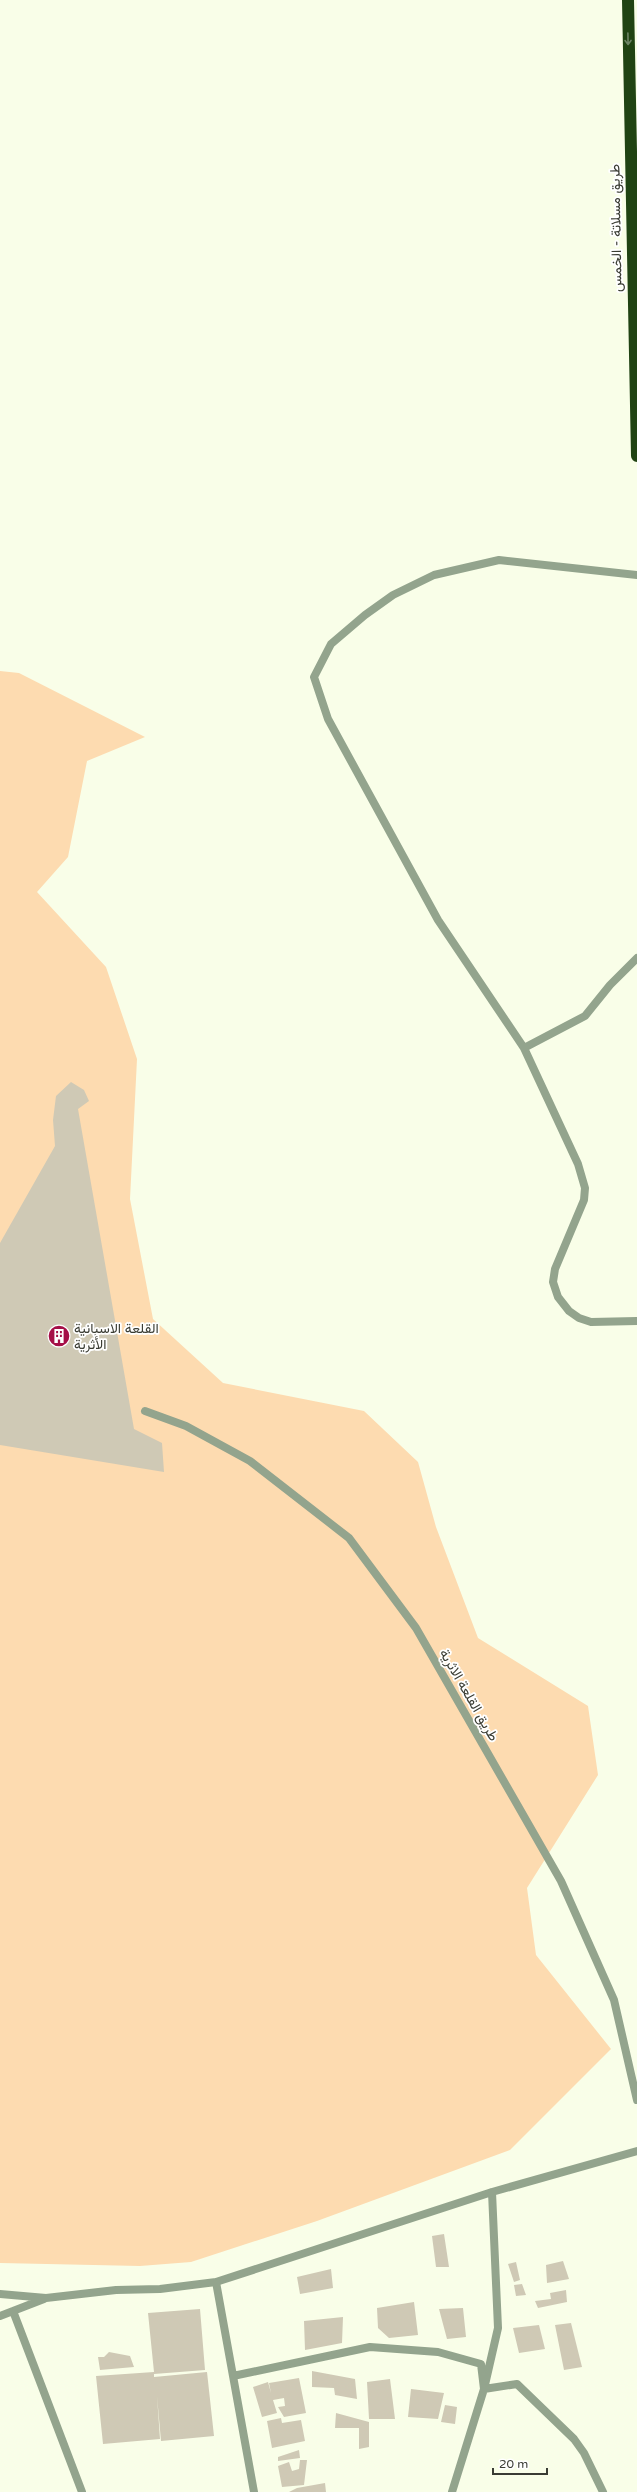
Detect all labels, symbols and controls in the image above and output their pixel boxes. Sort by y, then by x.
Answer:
one-way arrow [624,32,632,45]
street label: طريق مسلاتة - الخمس [606,164,626,292]
place label: القلعة الاسبانية الأثرية [74,1320,159,1353]
building icon: القلعة الاسبانية الأثرية [46,1323,72,1349]
street label: طريق القلعة الاثرية [436,1646,502,1744]
scale bar [493,2450,547,2476]
text: 20 m [499,2457,528,2471]

